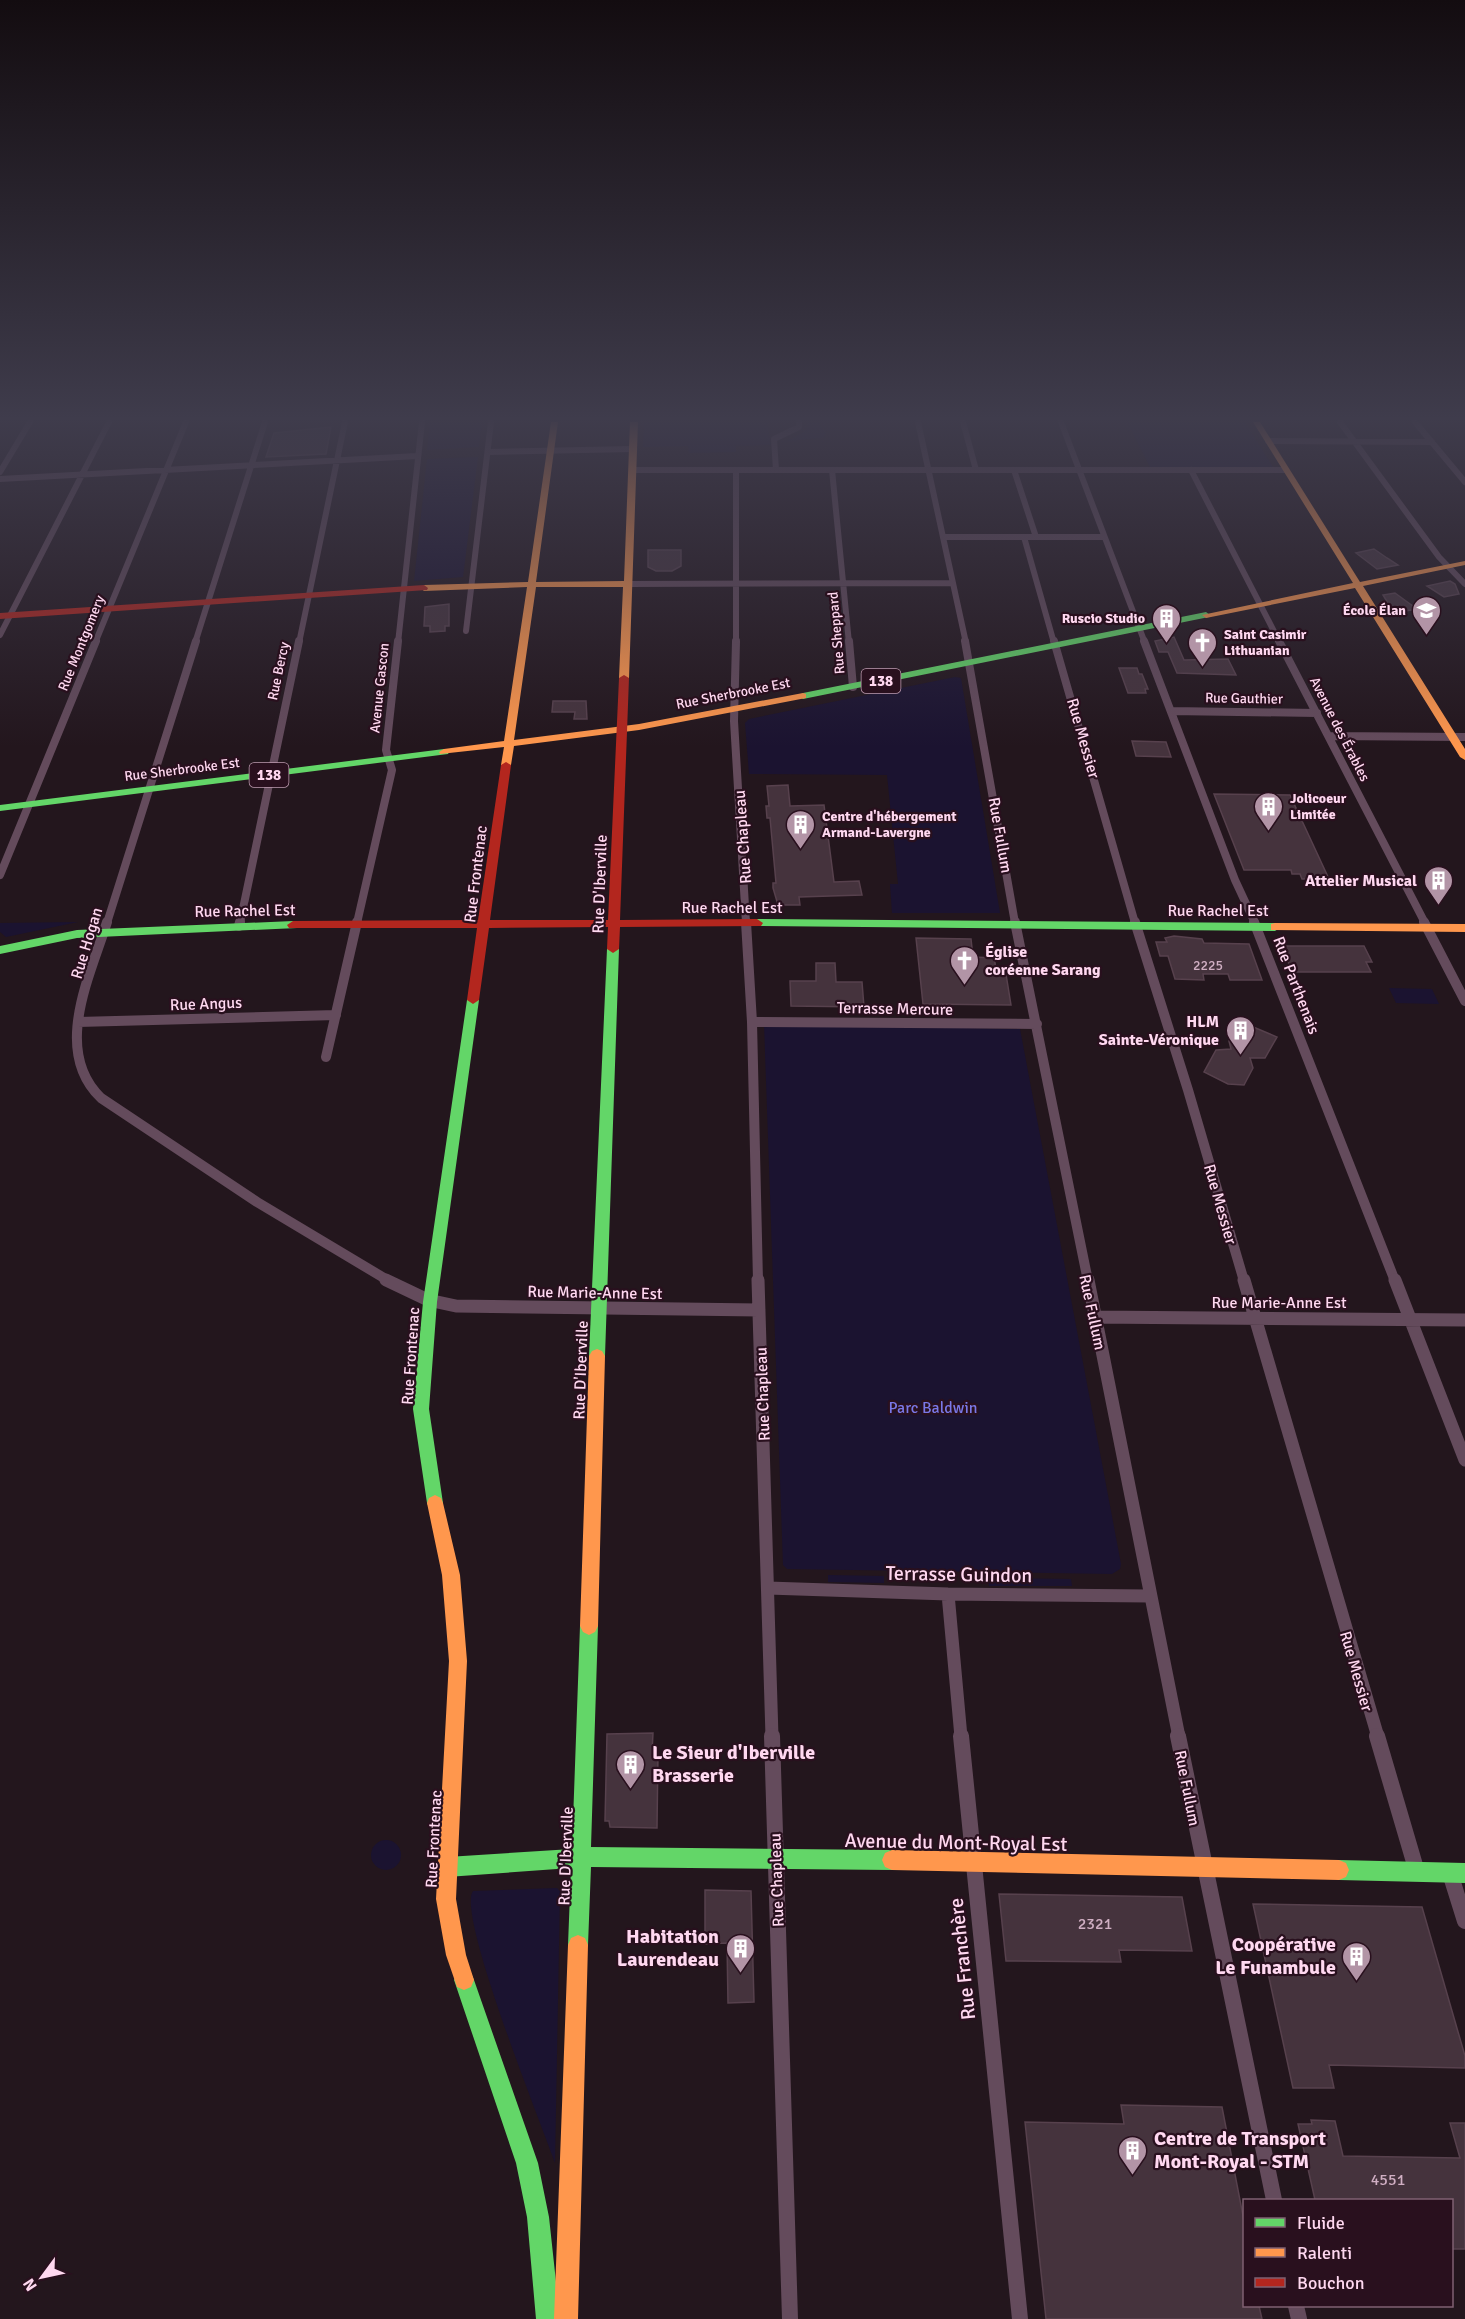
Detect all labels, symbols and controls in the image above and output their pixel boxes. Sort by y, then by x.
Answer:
street label: Rue Sheppard [824,591,849,675]
street label: Rue Montgomery [55,592,109,694]
school or university icon: École Élan [1411,594,1443,636]
building icon: Ruscio Studio [1150,602,1182,644]
place label: École Élan [1343,602,1406,619]
place label: Ruscio Studio [1062,610,1145,627]
church icon: Saint Casimir Lithuanian [1187,626,1219,668]
place label: Saint Casimir Lithuanian [1224,626,1307,659]
street label: Rue Bercy [264,640,293,702]
street label: Avenue Gascon [366,642,393,734]
road number: 138 [862,669,900,693]
street label: Rue Sherbrooke Est [675,674,792,713]
street label: Avenue des Érables [1306,674,1373,784]
street label: Rue Gauthier [1205,689,1284,708]
street label: Rue Messier [1062,696,1104,781]
street label: Rue Sherbrooke Est [123,754,241,785]
road number: 138 [250,763,288,787]
street label: Rue Chapleau [730,789,756,884]
building icon: Jolicoeur Limitée [1253,790,1285,832]
place label: Jolicoeur Limitée [1290,790,1347,823]
street label: Rue Fullum [984,796,1017,875]
building icon: Centre d'hébergement Armand-Lavergne [785,808,817,850]
place label: Centre d'hébergement Armand-Lavergne [822,808,957,841]
street label: Rue Frontenac [460,824,492,924]
street label: Rue D'Iberville [588,834,612,934]
building icon: Attelier Musical [1422,864,1454,906]
place label: Attelier Musical [1305,871,1417,891]
street label: Rue Rachel Est [681,898,783,918]
street label: Rue Rachel Est [194,900,296,922]
street label: Rue Rachel Est [1167,901,1269,921]
street label: Rue Hogan [67,905,107,982]
street label: Rue Parthenais [1268,934,1324,1037]
place label: Église coréenne Sarang [985,942,1101,980]
church icon: Église coréenne Sarang [948,944,980,986]
house number: 2225 [1193,957,1223,974]
street label: Rue Angus [170,993,242,1015]
street label: Terrasse Mercure [837,998,953,1020]
place label: HLM Sainte-Véronique [1099,1012,1219,1050]
building icon: HLM Sainte-Véronique [1224,1014,1256,1056]
street label: Rue Messier [1199,1162,1241,1247]
street label: Rue Fullum [1074,1273,1110,1352]
street label: Rue Marie-Anne Est [527,1282,663,1304]
street label: Rue Marie-Anne Est [1211,1293,1347,1313]
street label: Rue Frontenac [398,1307,424,1406]
street label: Rue D'Iberville [569,1320,593,1420]
street label: Rue Chapleau [751,1347,775,1441]
park label: Parc Baldwin [888,1398,978,1418]
street label: Terrasse Guindon [885,1561,1033,1588]
street label: Rue Messier [1335,1629,1377,1714]
place label: Le Sieur d'Iberville Brasserie [652,1740,815,1788]
building icon: Le Sieur d'Iberville Brasserie [615,1748,647,1790]
street label: Rue Fullum [1170,1749,1204,1828]
street label: Rue Frontenac [421,1790,447,1888]
street label: Rue D'Iberville [554,1806,578,1906]
street label: Avenue du Mont-Royal Est [844,1828,1068,1857]
street label: Rue Chapleau [765,1833,789,1927]
street label: Rue Franchère [944,1897,981,2021]
house number: 2321 [1078,1914,1112,1934]
place label: Habitation Laurendeau [617,1924,719,1972]
building icon: Habitation Laurendeau [724,1932,756,1974]
place label: Coopérative Le Funambule [1215,1932,1336,1980]
building icon: Coopérative Le Funambule [1341,1940,1373,1982]
place label: Centre de Transport Mont-Royal - STM [1154,2126,1326,2174]
building icon: Centre de Transport Mont-Royal - STM [1117,2134,1149,2176]
house number: 4551 [1371,2170,1405,2190]
legend [1243,2199,1453,2307]
text: Fluide [1297,2212,1345,2234]
text: Ralenti [1297,2242,1352,2264]
north arrow [12,2247,72,2307]
text: Bouchon [1297,2272,1365,2294]
text: N [19,2275,42,2295]

